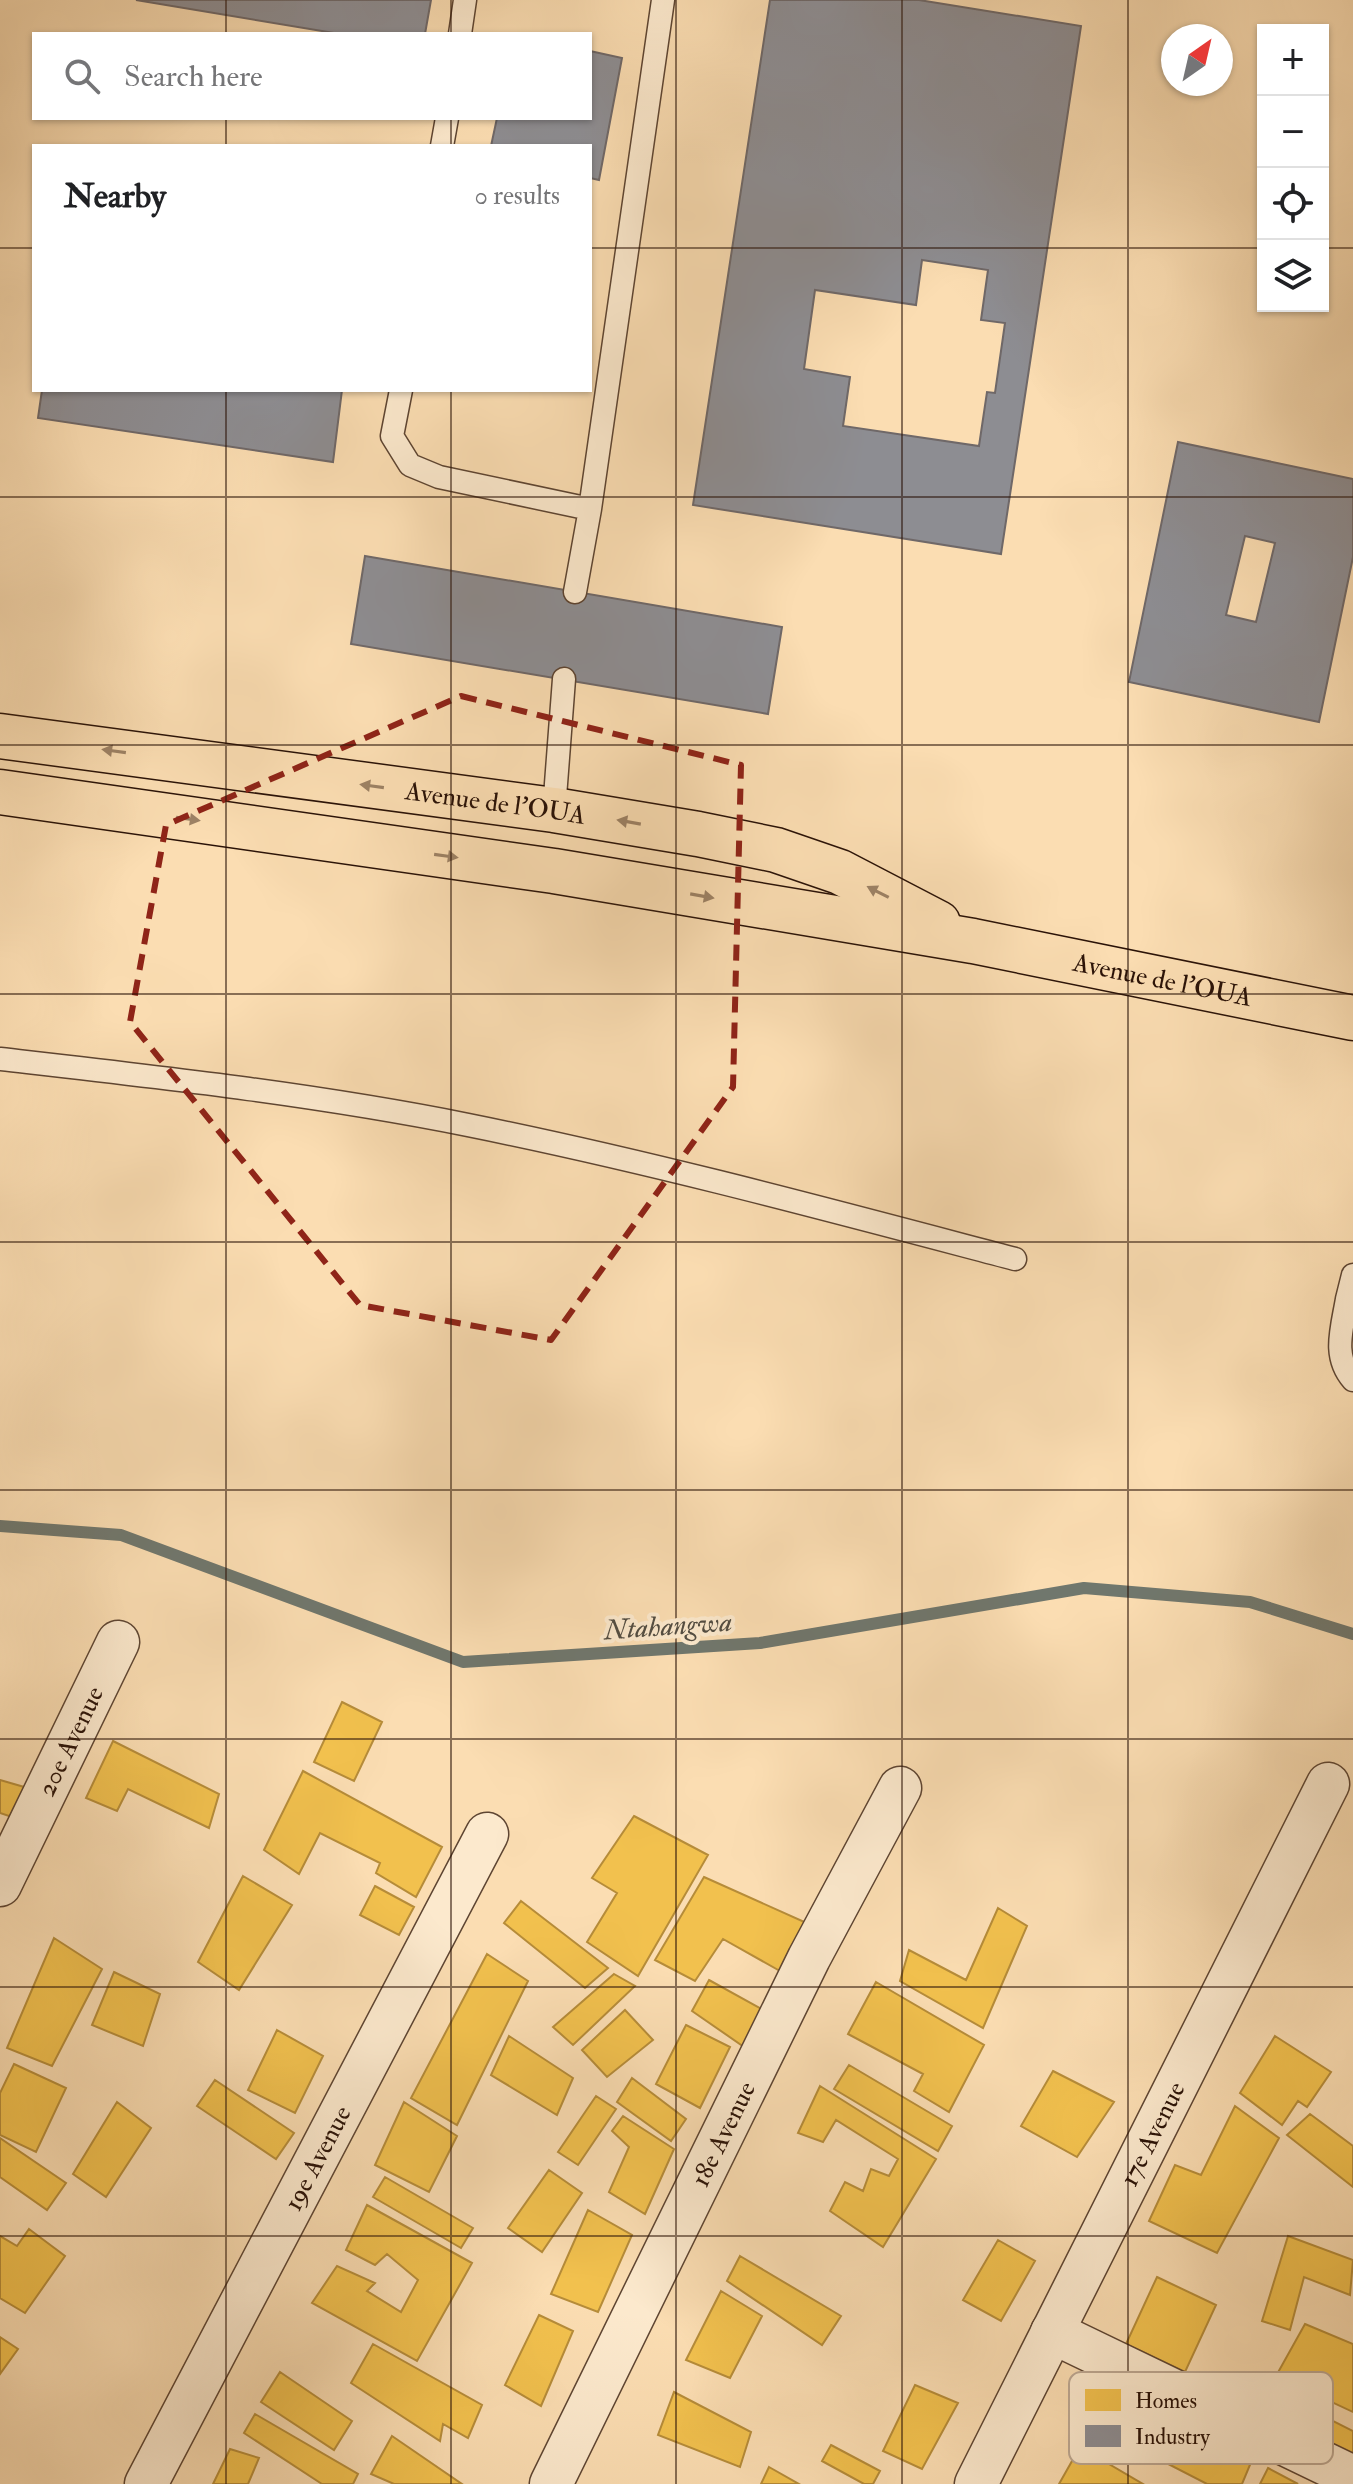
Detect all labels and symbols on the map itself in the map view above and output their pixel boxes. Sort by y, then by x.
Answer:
north arrow [1161,24,1233,96]
one-way arrow [101,745,126,758]
street label: Avenue de l'OUA [402,775,588,832]
one-way arrow [359,779,384,792]
one-way arrow [176,813,201,826]
one-way arrow [617,816,642,828]
one-way arrow [433,850,458,863]
one-way arrow [867,885,890,899]
one-way arrow [690,891,715,903]
street label: Avenue de l'OUA [1069,946,1255,1014]
water label: Ntahangwa [601,1605,733,1649]
street label: 20e Avenue [31,1681,111,1802]
street label: 18e Avenue [684,2076,763,2192]
street label: 17e Avenue [1113,2076,1193,2192]
street label: 19e Avenue [277,2100,359,2217]
legend [1069,2372,1333,2464]
text: Homes [1135,2387,1197,2415]
text: Industry [1135,2423,1210,2451]

